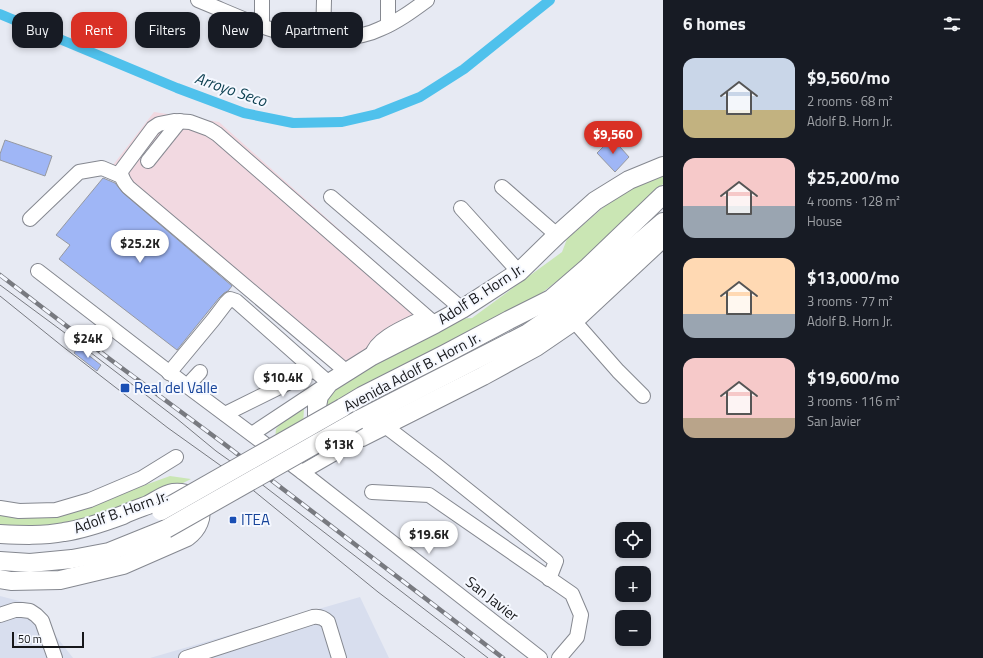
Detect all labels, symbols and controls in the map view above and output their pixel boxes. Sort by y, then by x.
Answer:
text: 6 homes [683,11,746,37]
chip: Buy [12,12,63,48]
chip: Rent [71,12,127,48]
chip: Filters [135,12,200,48]
chip: New [208,12,263,48]
chip: Apartment [271,12,363,48]
icon: filters [941,13,963,35]
text: $9,560/mo [807,65,890,91]
water label: Arroyo Seco [192,66,271,113]
icon: home [715,74,763,122]
text: 2 rooms · 68 m² [807,91,893,111]
text: Adolf B. Horn Jr. [807,111,893,131]
pin: $9,560 [580,121,646,155]
text: $9,560 [593,124,633,144]
text: $25,200/mo [807,165,899,191]
icon: home [715,174,763,222]
text: 4 rooms · 128 m² [807,191,900,211]
text: House [807,211,842,231]
pin: $25.2K [107,230,173,264]
text: $25.2K [120,233,160,253]
street label: Adolf B. Horn Jr. [433,257,528,330]
text: $13,000/mo [807,265,899,291]
icon: home [715,274,763,322]
text: 3 rooms · 77 m² [807,291,893,311]
text: Adolf B. Horn Jr. [807,311,893,331]
pin: $24K [64,325,112,359]
street label: Avenida Adolf B. Horn Jr. [339,326,484,417]
text: $24K [73,328,103,348]
pin: $10.4K [250,364,316,398]
text: $19,600/mo [807,365,899,391]
text: $10.4K [263,367,303,387]
icon: home [715,374,763,422]
place label: Real del Valle [134,376,218,399]
marker: Real del Valle [119,382,131,394]
text: 3 rooms · 116 m² [807,391,900,411]
text: San Javier [807,411,861,431]
pin: $13K [315,431,363,465]
text: $13K [324,434,354,454]
street label: Adolf B. Horn Jr. [71,484,171,539]
place label: ITEA [241,508,270,531]
marker: ITEA [228,515,238,525]
pin: $19.6K [396,521,462,555]
map controls [615,522,651,646]
button: locate [615,522,651,558]
text: $19.6K [409,524,449,544]
button: + [615,566,651,602]
street label: San Javier [461,570,524,627]
button: − [615,610,651,646]
scale bar [12,630,84,649]
text: 50 m [18,631,42,647]

